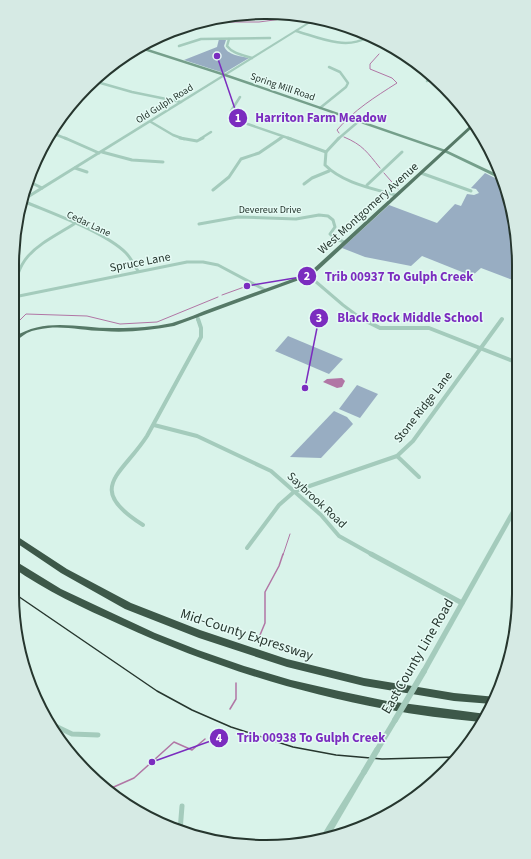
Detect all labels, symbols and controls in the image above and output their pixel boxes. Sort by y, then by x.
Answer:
street label: Spring Mill Road [248,69,317,105]
street label: Old Gulph Road [133,81,196,127]
callout: Harriton Farm Meadow [228,105,395,130]
text: Harriton Farm Meadow [255,109,387,127]
text: 1 [235,110,241,127]
street label: West Montgomery Avenue [314,158,422,258]
street label: Devereux Drive [239,203,301,217]
street label: Cedar Lane [64,208,113,240]
street label: Spruce Lane [108,248,172,277]
callout: Trib 00937 To Gulph Creek [297,263,481,288]
text: 2 [304,268,310,285]
text: Trib 00937 To Gulph Creek [325,268,474,286]
callout: Black Rock Middle School [309,305,490,330]
text: Black Rock Middle School [337,309,483,327]
text: 3 [316,310,322,327]
street label: Stone Ridge Lane [390,368,457,447]
street label: Saybrook Road [283,468,350,532]
street label: East County Line Road [377,595,459,718]
street label: Mid-County Expressway [178,604,316,666]
callout: Trib 00938 To Gulph Creek [209,725,394,750]
text: Trib 00938 To Gulph Creek [237,729,386,747]
text: 4 [216,730,223,747]

